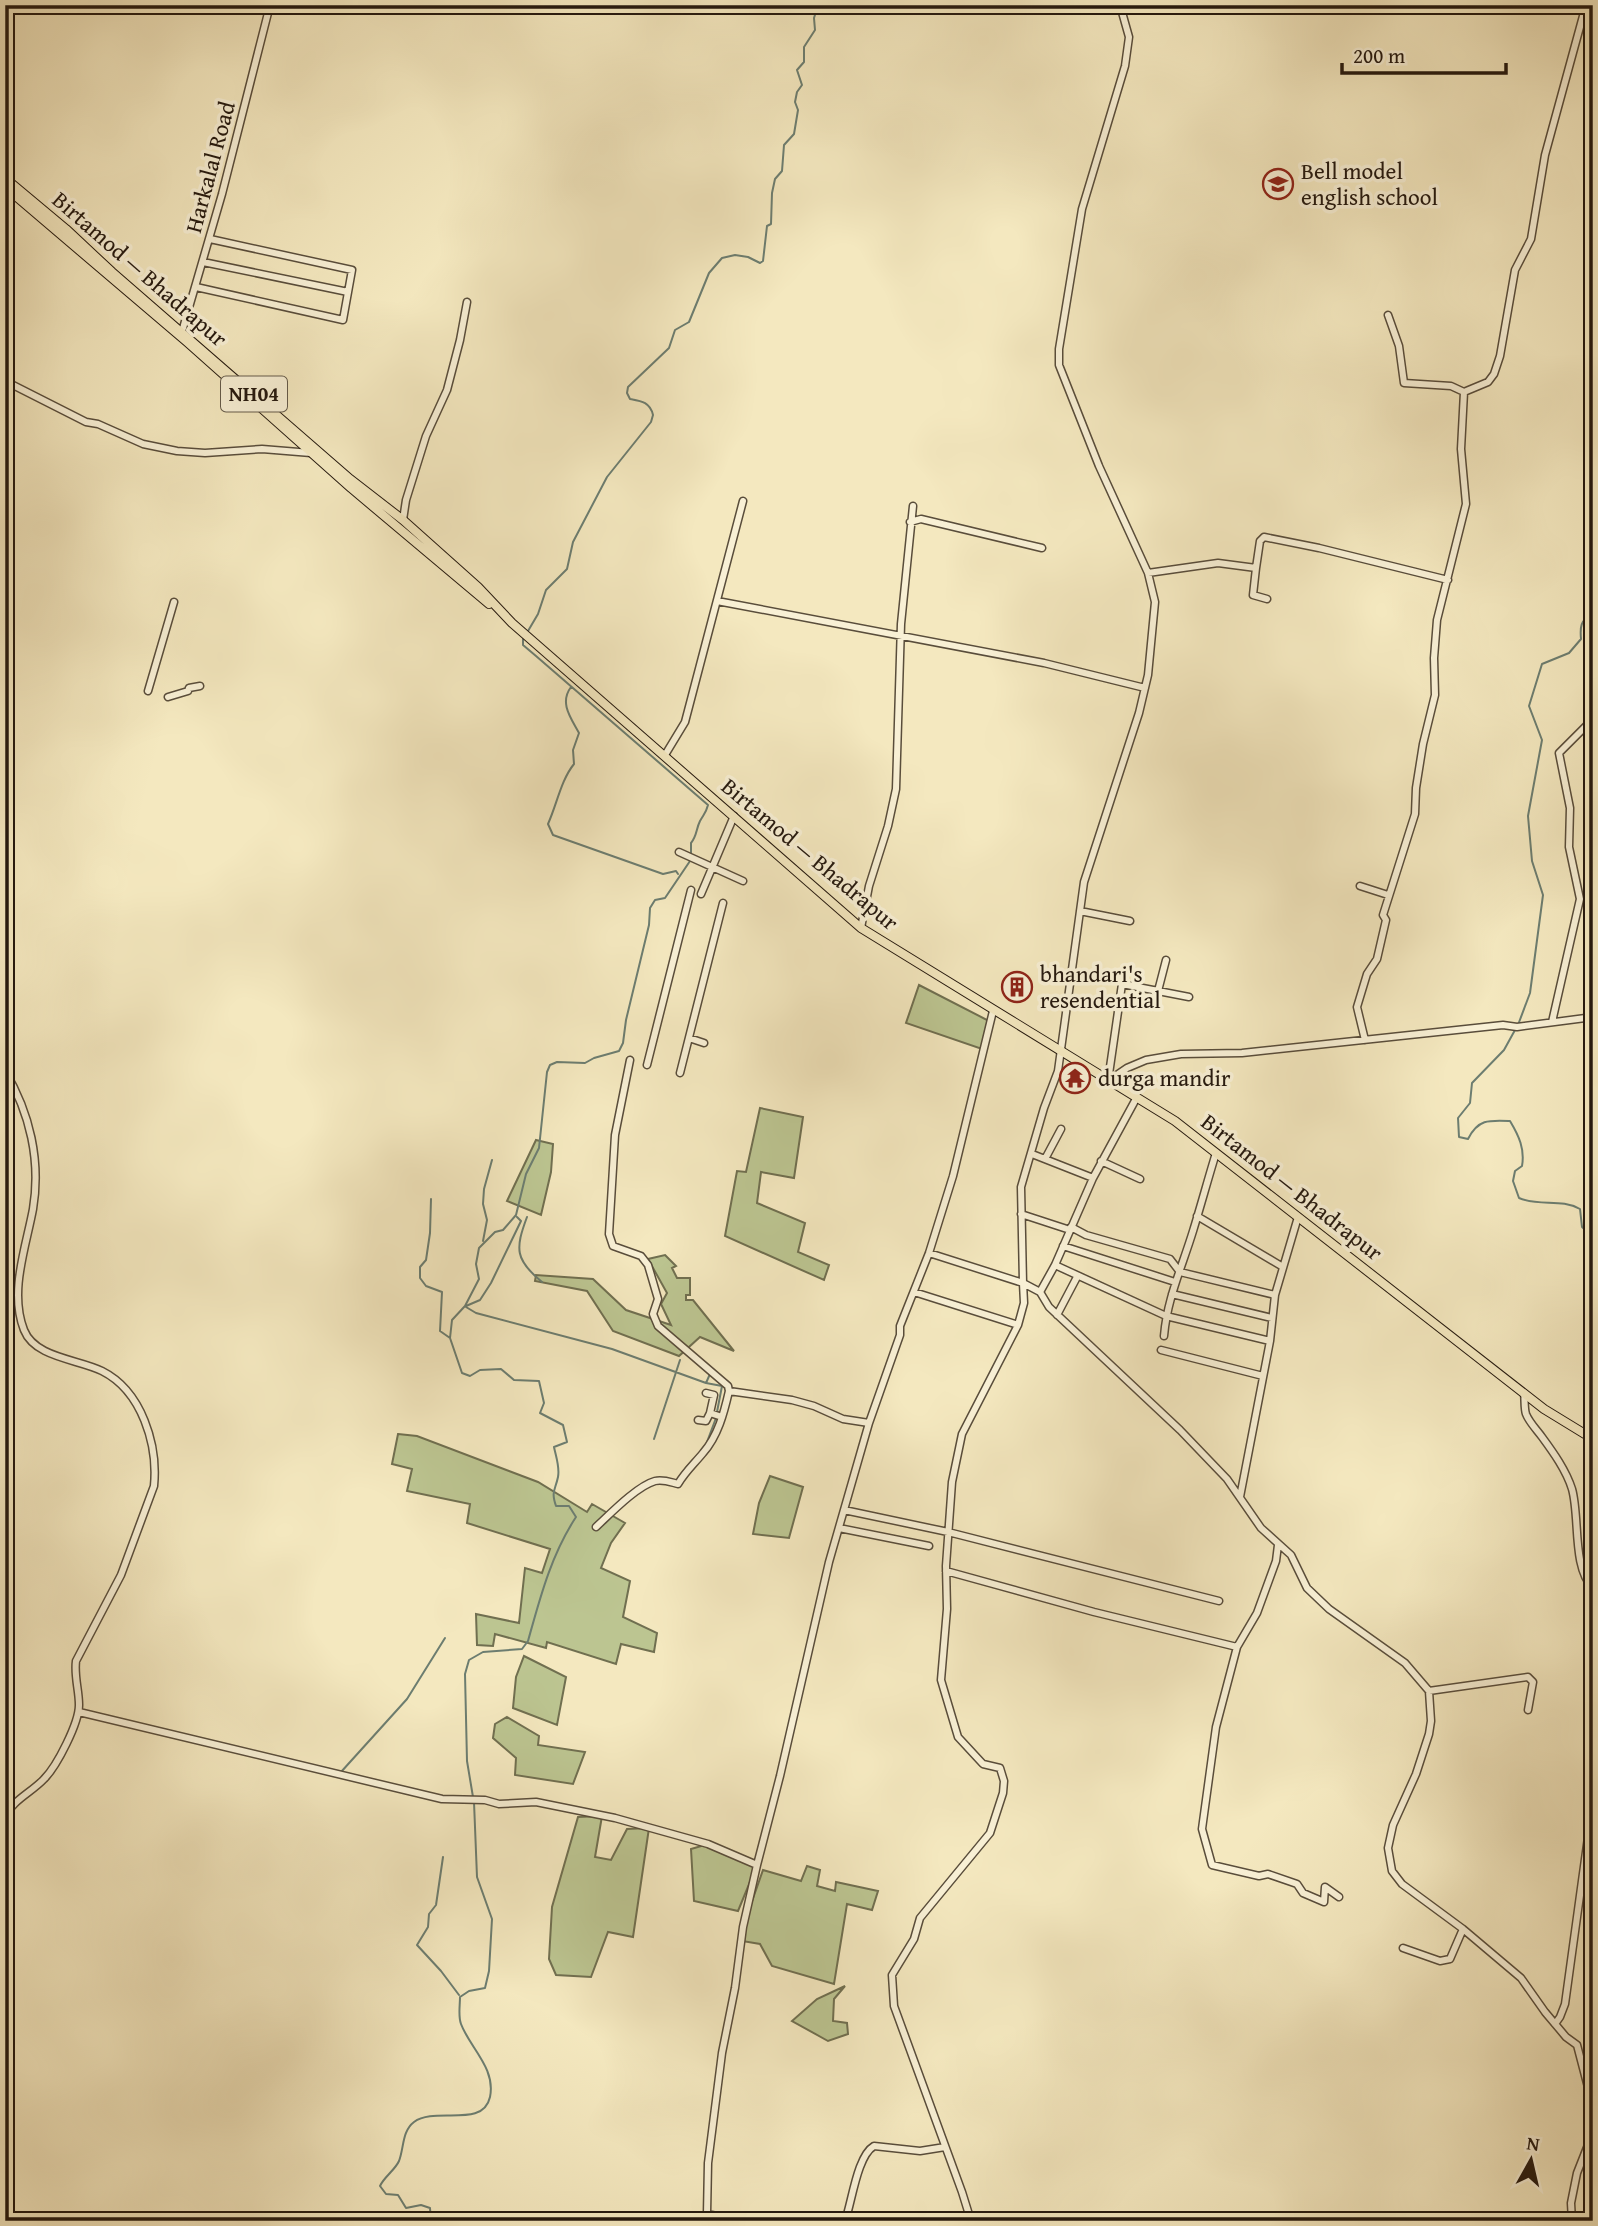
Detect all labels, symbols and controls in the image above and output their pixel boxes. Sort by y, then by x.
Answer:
scale bar [1342,32,1507,76]
text: 200 m [1353,40,1405,71]
street label: Harkalal Road [176,97,243,236]
place label: Bell model english school [1301,154,1438,213]
school or university icon: Bell model english school [1261,167,1295,201]
street label: Birtamod — Bhadrapur [46,183,235,354]
road number: NH04 [221,376,287,412]
street label: Birtamod — Bhadrapur [715,770,906,938]
place label: bhandari's resendential [1040,957,1161,1016]
building icon: bhandari's resendential [1000,970,1034,1004]
temple icon: durga mandir [1058,1061,1092,1095]
place label: durga mandir [1098,1061,1231,1094]
street label: Birtamod — Bhadrapur [1195,1105,1390,1268]
north arrow [1496,2124,1566,2194]
text: N [1525,2128,1542,2158]

